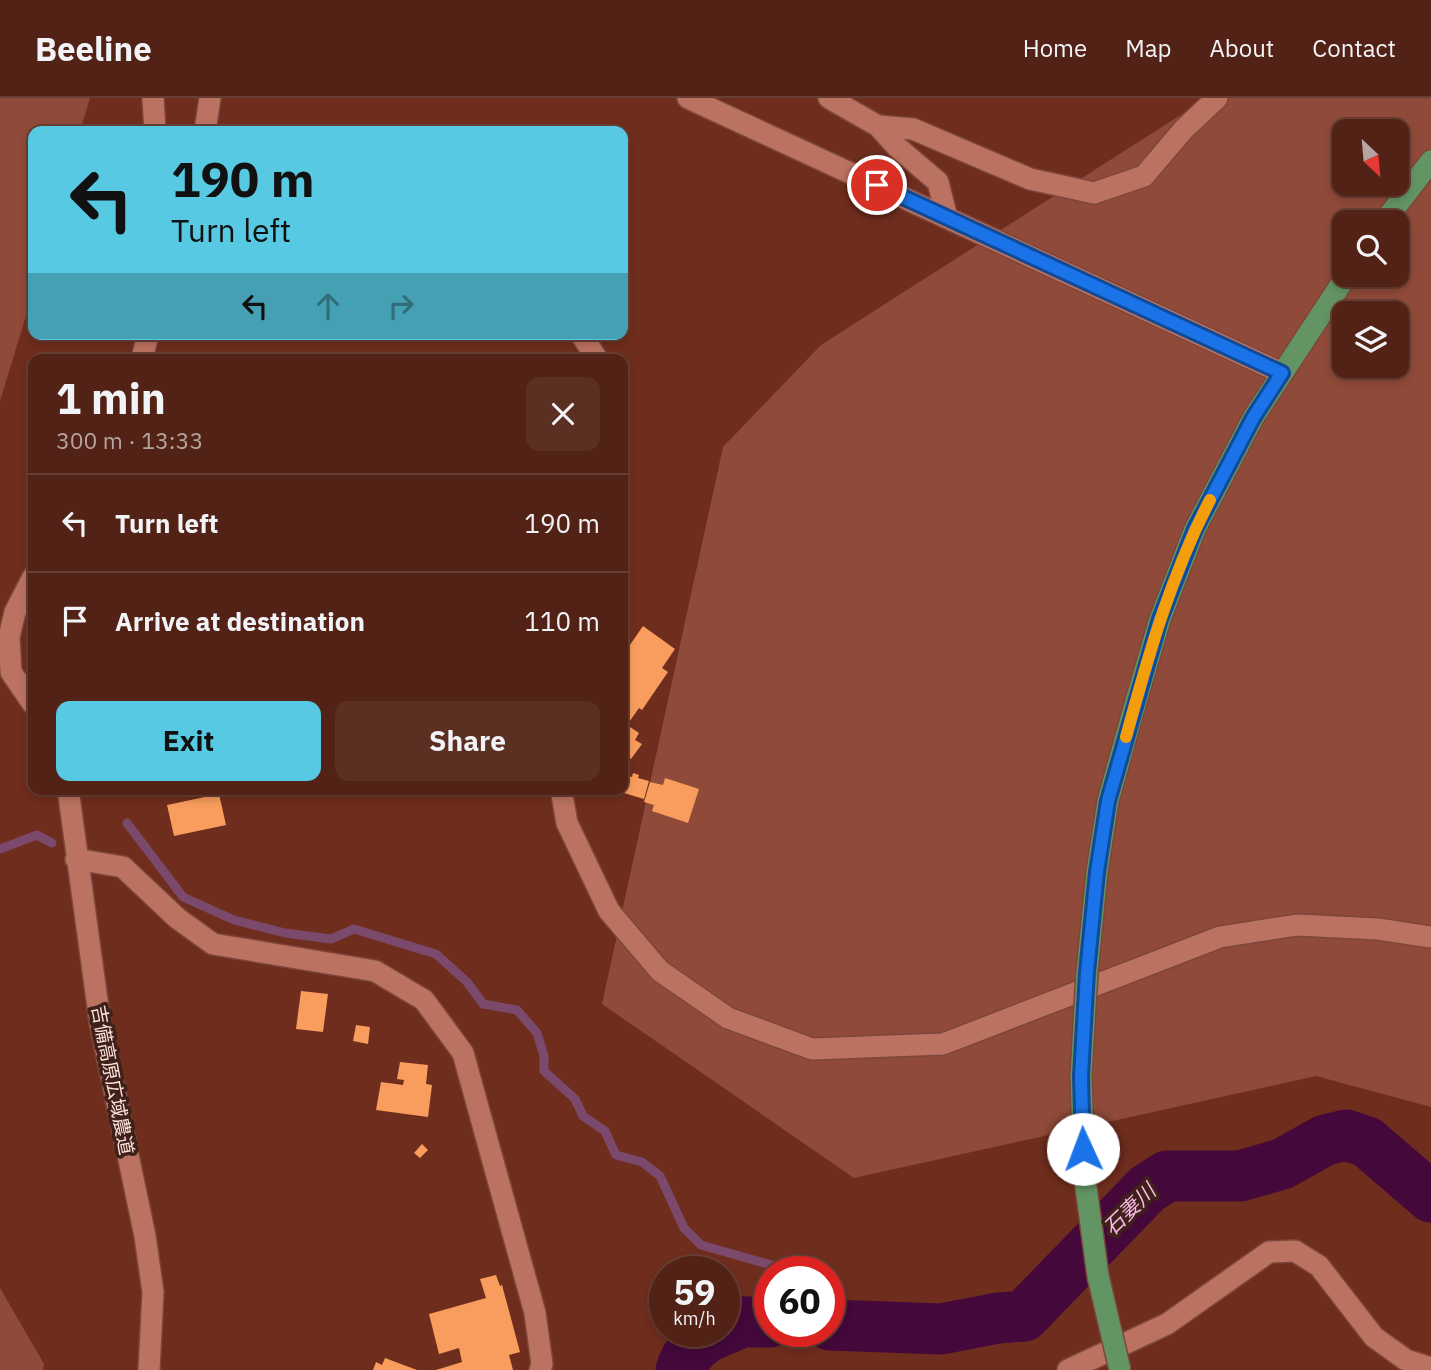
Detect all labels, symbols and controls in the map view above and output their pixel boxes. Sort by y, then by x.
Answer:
text: Beeline [35,27,152,70]
text: Home [1023,32,1087,64]
text: Map [1125,32,1171,64]
text: About [1209,32,1274,64]
text: Contact [1312,32,1396,64]
north arrow [1332,119,1409,196]
map controls [1332,119,1409,378]
text: 190 m [171,147,315,210]
icon: left [56,154,147,245]
pin [847,155,907,215]
icon: arrive [858,166,896,204]
text: Turn left [171,209,291,251]
button: search [1332,210,1409,287]
icon: left [236,287,274,325]
icon: ahead [309,287,347,325]
icon: right [382,287,420,325]
button: layers [1332,301,1409,378]
text: 1 min [56,371,166,426]
button: close [526,377,600,451]
text: 300 m · 13:33 [56,425,203,455]
icon: left [56,504,94,542]
text: Turn left [115,506,218,540]
text: 190 m [524,506,600,540]
icon: arrive [56,602,94,640]
text: Arrive at destination [115,604,365,638]
text: 110 m [524,604,600,638]
button: Exit [56,701,321,781]
button: Share [335,701,600,781]
street label: 吉備高原広域農道 [87,1003,139,1157]
position arrow [1046,1112,1120,1186]
water label: 石妻川 [1097,1176,1163,1241]
speed limit sign: 60 [754,1256,845,1347]
text: 59 [673,1269,716,1315]
text: km/h [673,1307,716,1330]

